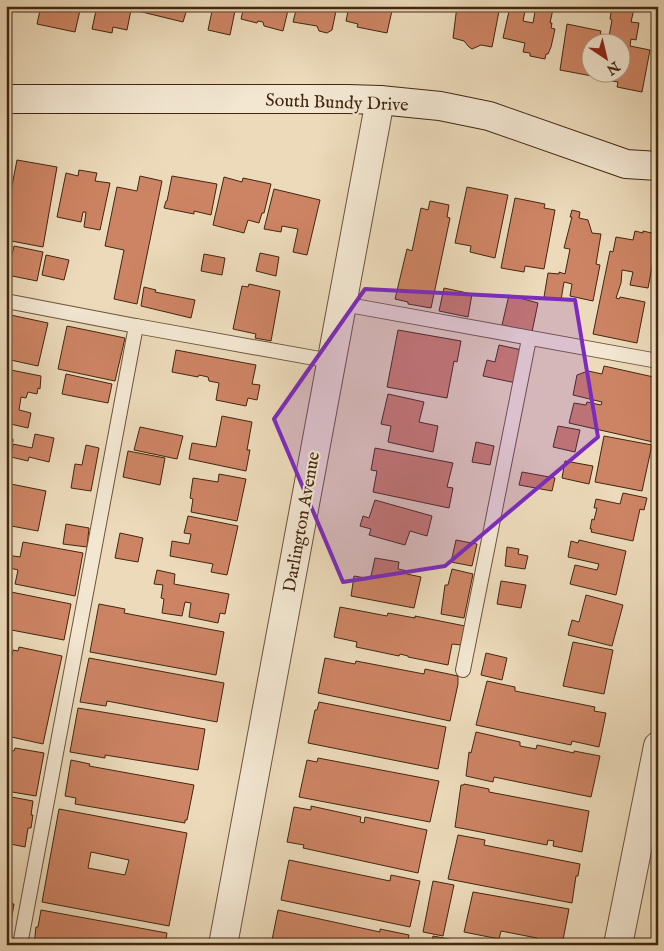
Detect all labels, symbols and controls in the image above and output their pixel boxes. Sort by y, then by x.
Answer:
north arrow [582,32,632,82]
text: N [603,56,624,79]
street label: South Bundy Drive [265,90,409,117]
street label: Darlington Avenue [279,450,326,594]

